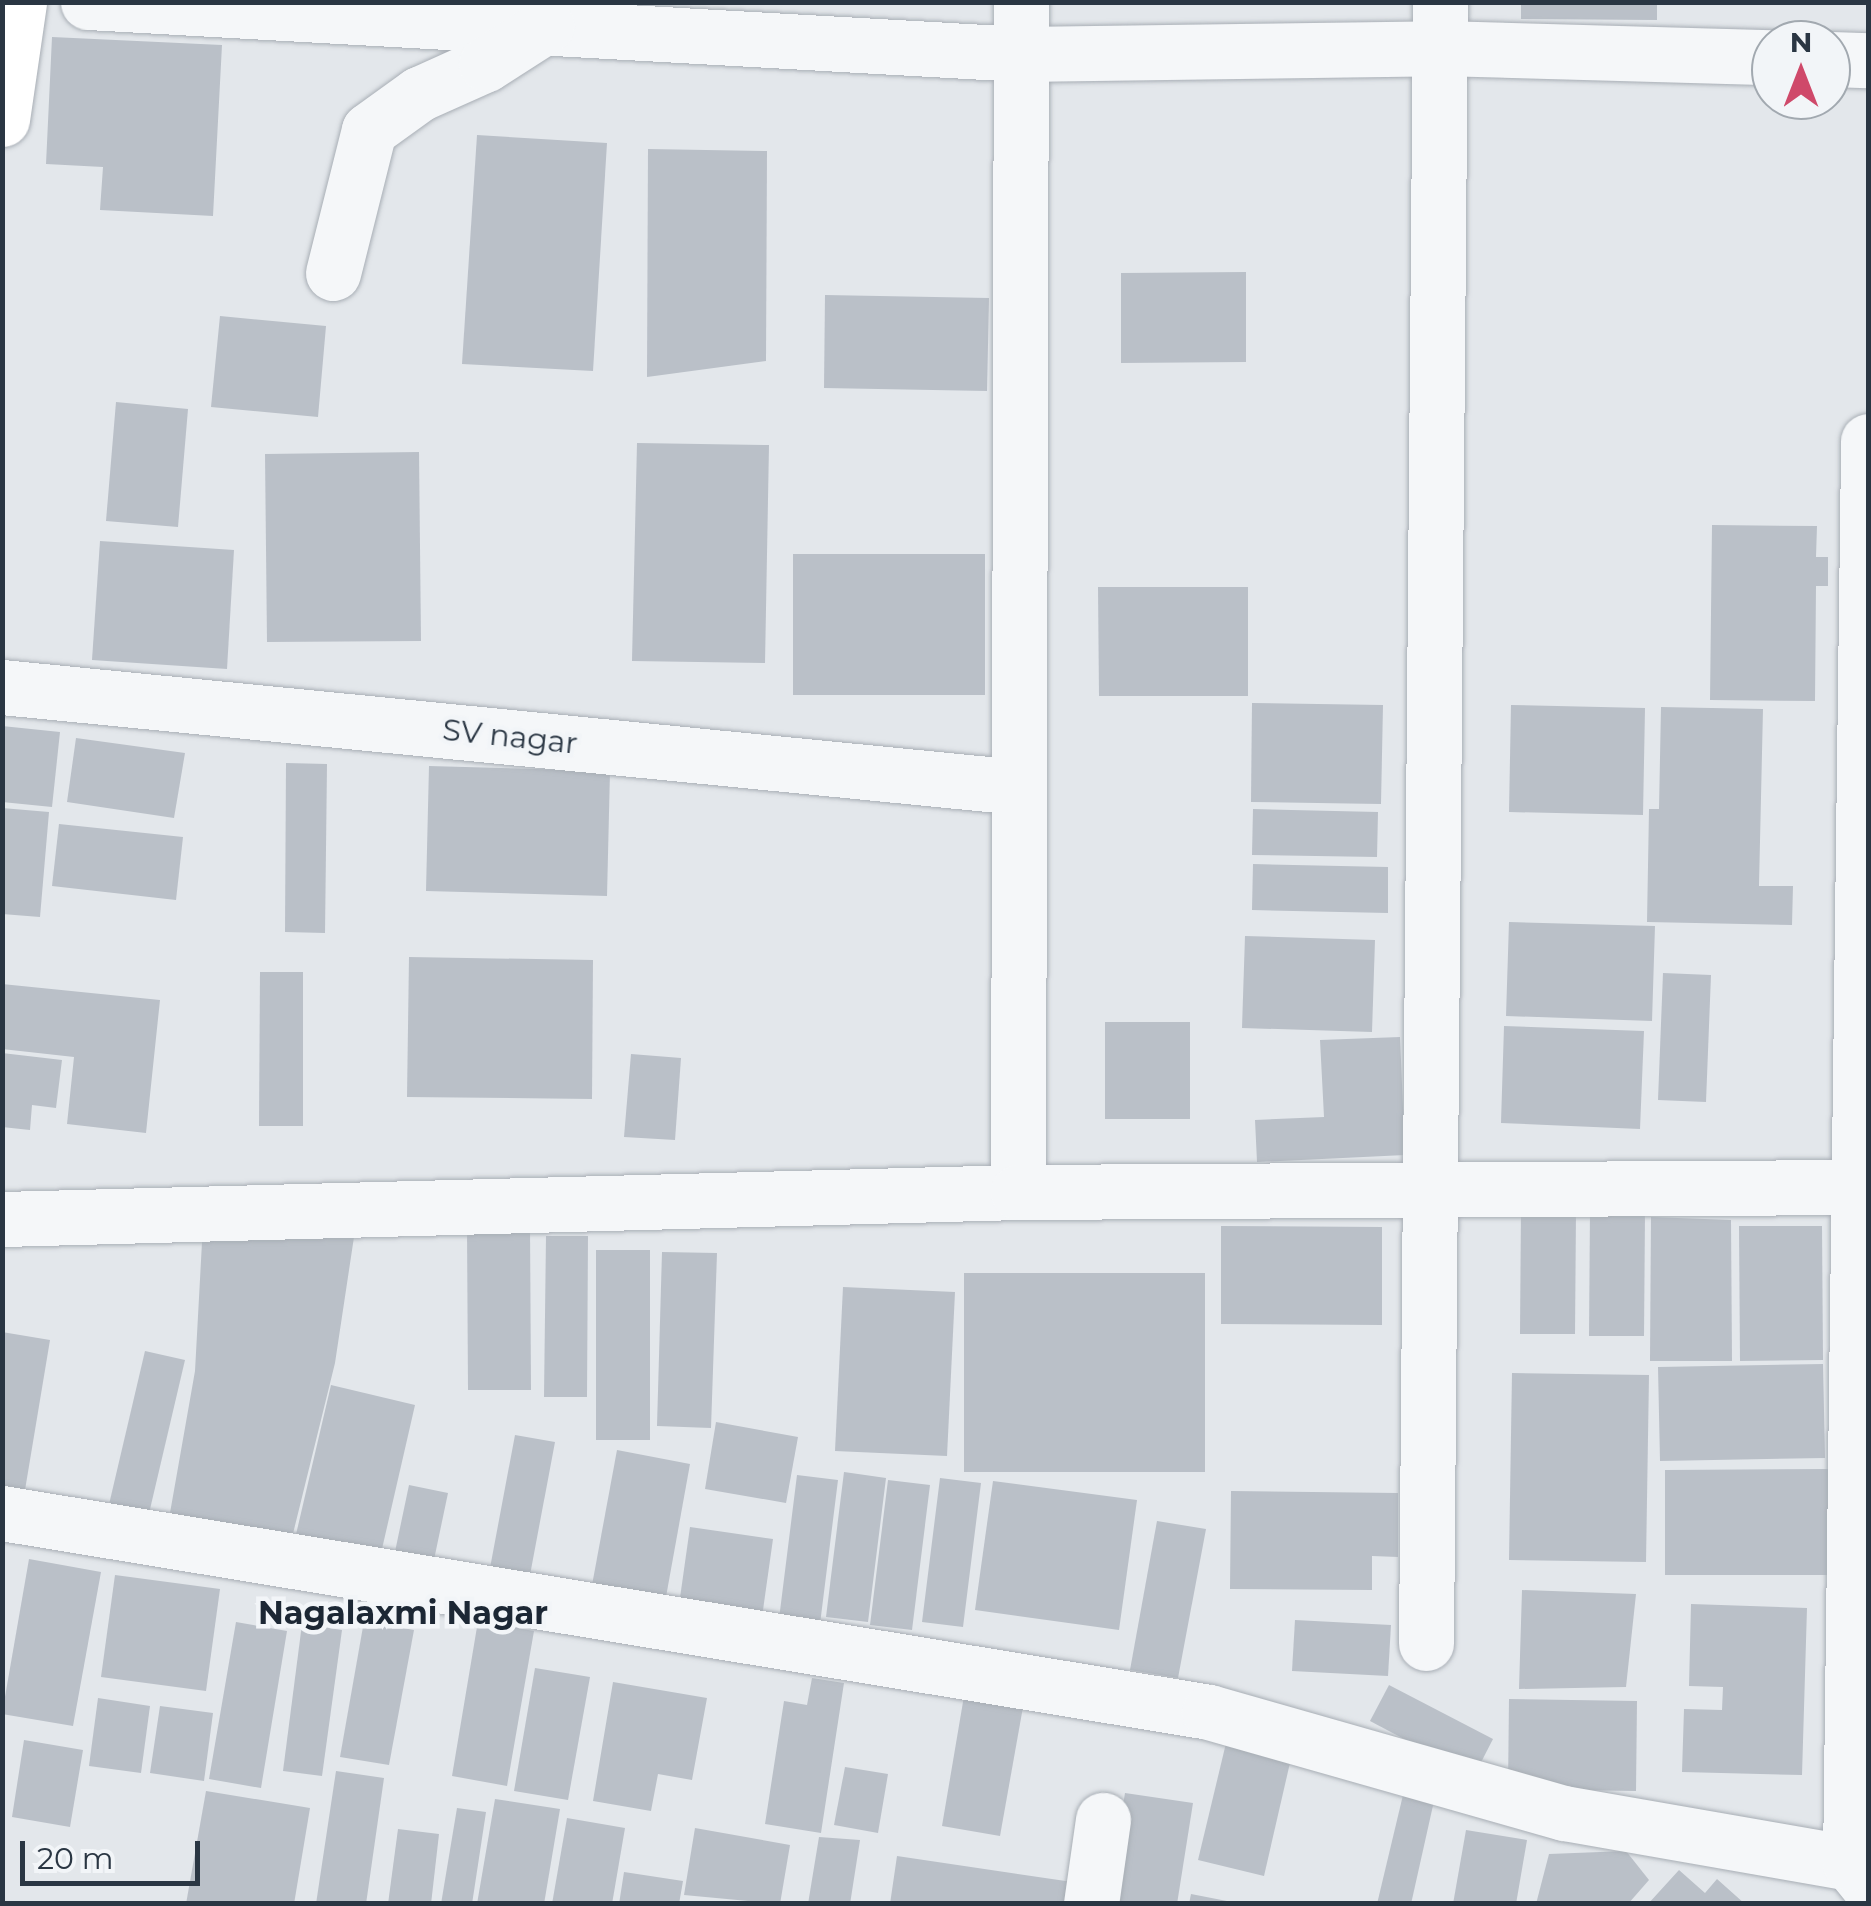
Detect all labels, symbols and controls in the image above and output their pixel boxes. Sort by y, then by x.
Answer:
north arrow [1751,20,1851,120]
text: N [1790,25,1812,59]
street label: SV nagar [441,712,579,762]
district label: Nagalaxmi Nagar [258,1594,548,1632]
scale bar [25,1821,205,1883]
text: 20 m [37,1840,114,1877]

